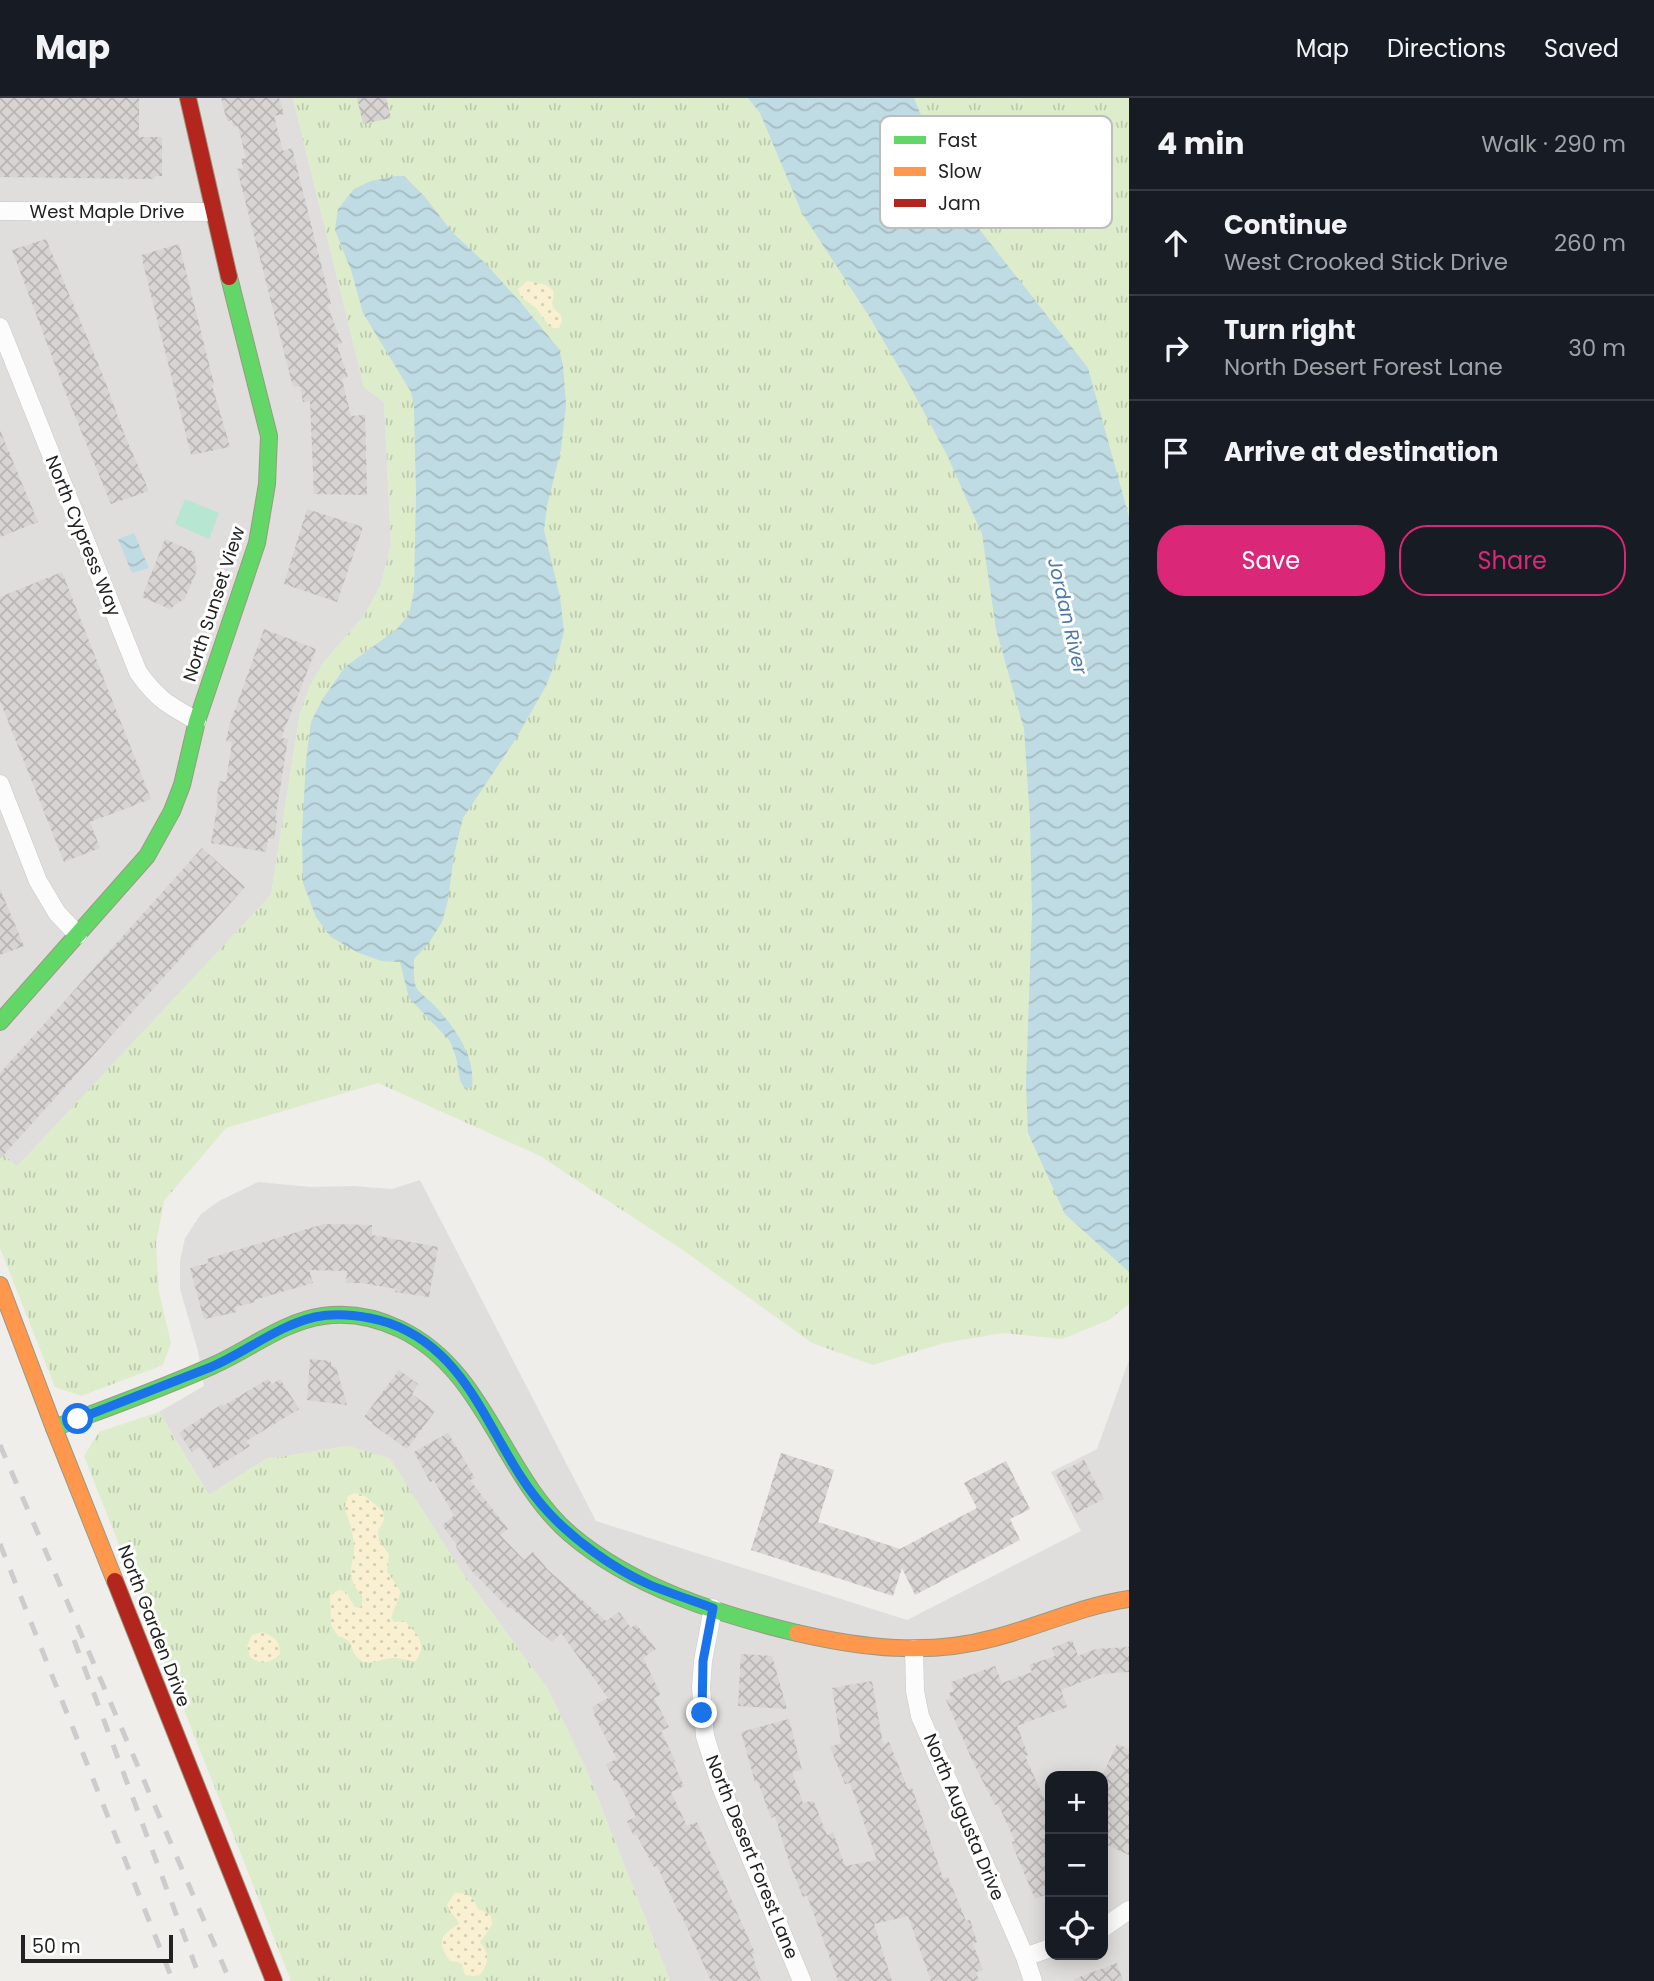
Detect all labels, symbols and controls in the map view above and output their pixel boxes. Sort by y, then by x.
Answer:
text: Map [35,24,110,71]
text: Map [1296,32,1349,65]
text: Directions [1387,32,1506,65]
text: Saved [1544,32,1619,65]
legend [880,116,1112,228]
text: 4 min [1157,122,1245,165]
text: Fast [938,127,977,154]
text: Walk · 290 m [1481,128,1626,160]
text: Slow [938,158,982,185]
text: Jam [938,190,980,217]
street label: West Maple Drive [30,199,184,224]
text: Continue [1224,207,1347,243]
icon: ahead [1157,224,1195,262]
text: 260 m [1554,227,1626,259]
text: West Crooked Stick Drive [1224,246,1508,278]
text: Turn right [1224,312,1356,348]
icon: right [1157,329,1195,367]
text: 30 m [1568,332,1626,364]
text: North Desert Forest Lane [1224,351,1503,383]
icon: arrive [1157,434,1195,472]
text: Arrive at destination [1224,434,1499,470]
street label: North Cypress Way [40,452,127,620]
street label: North Sunset View [177,523,250,685]
button: Save [1157,525,1385,596]
button: Share [1399,525,1626,596]
water label: Jordan River [1041,555,1094,678]
route start [62,1403,93,1434]
street label: North Garden Drive [112,1541,197,1710]
route end [686,1697,717,1728]
street label: North Augusta Drive [918,1729,1011,1904]
street label: North Desert Forest Lane [700,1751,805,1963]
map controls [1045,1771,1108,1960]
button: + [1045,1771,1108,1834]
button: − [1045,1834,1108,1897]
button: locate [1045,1897,1108,1960]
scale bar [21,1932,173,1964]
text: 50 m [32,1933,81,1960]

